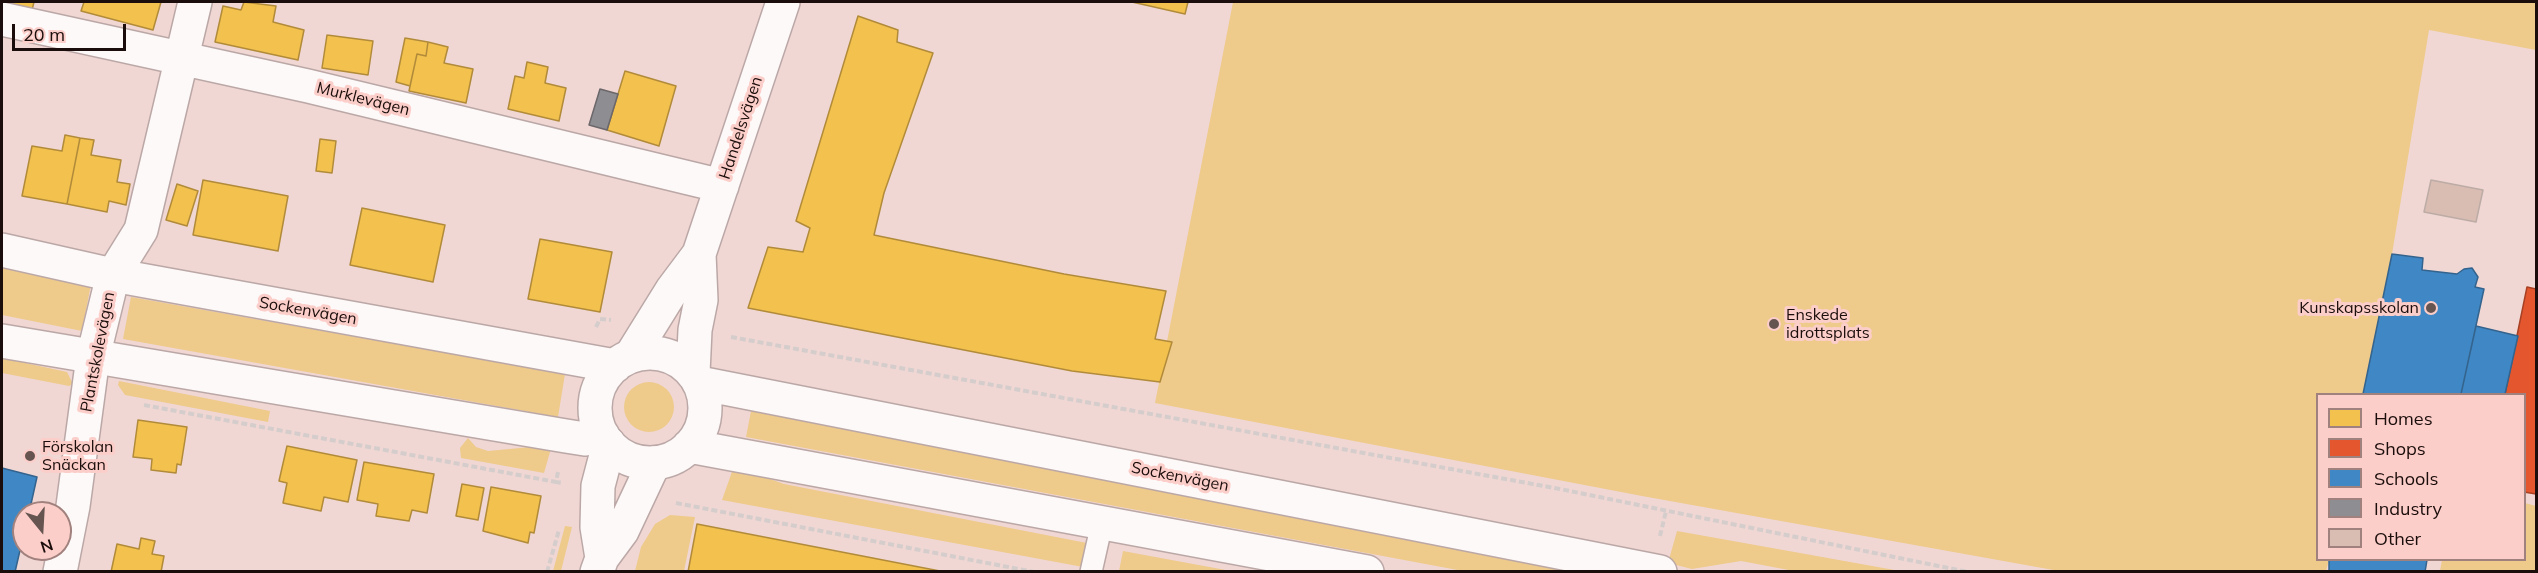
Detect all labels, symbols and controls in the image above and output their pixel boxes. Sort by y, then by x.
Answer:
scale bar [15,12,129,50]
text: 20 m [23,23,65,46]
street label: Handelsvägen [715,74,767,182]
street label: Murklevägen [314,78,412,120]
street label: Plantskolevägen [77,290,119,414]
street label: Sockenvägen [258,293,358,329]
place label: Kunskapsskolan [2299,298,2419,318]
marker: Kunskapsskolan [2424,301,2438,315]
place label: Enskede idrottsplats [1786,305,1870,343]
marker: Enskede idrottsplats [1767,317,1781,331]
legend [2316,393,2526,561]
text: Homes [2374,407,2433,430]
place label: Förskolan Snäckan [42,437,113,475]
text: Shops [2374,437,2426,460]
marker: Förskolan Snäckan [23,449,37,463]
street label: Sockenvägen [1130,458,1230,496]
text: Schools [2374,467,2438,490]
text: Industry [2374,497,2442,520]
north arrow [12,501,72,561]
text: Other [2374,527,2421,550]
text: N [38,535,56,558]

